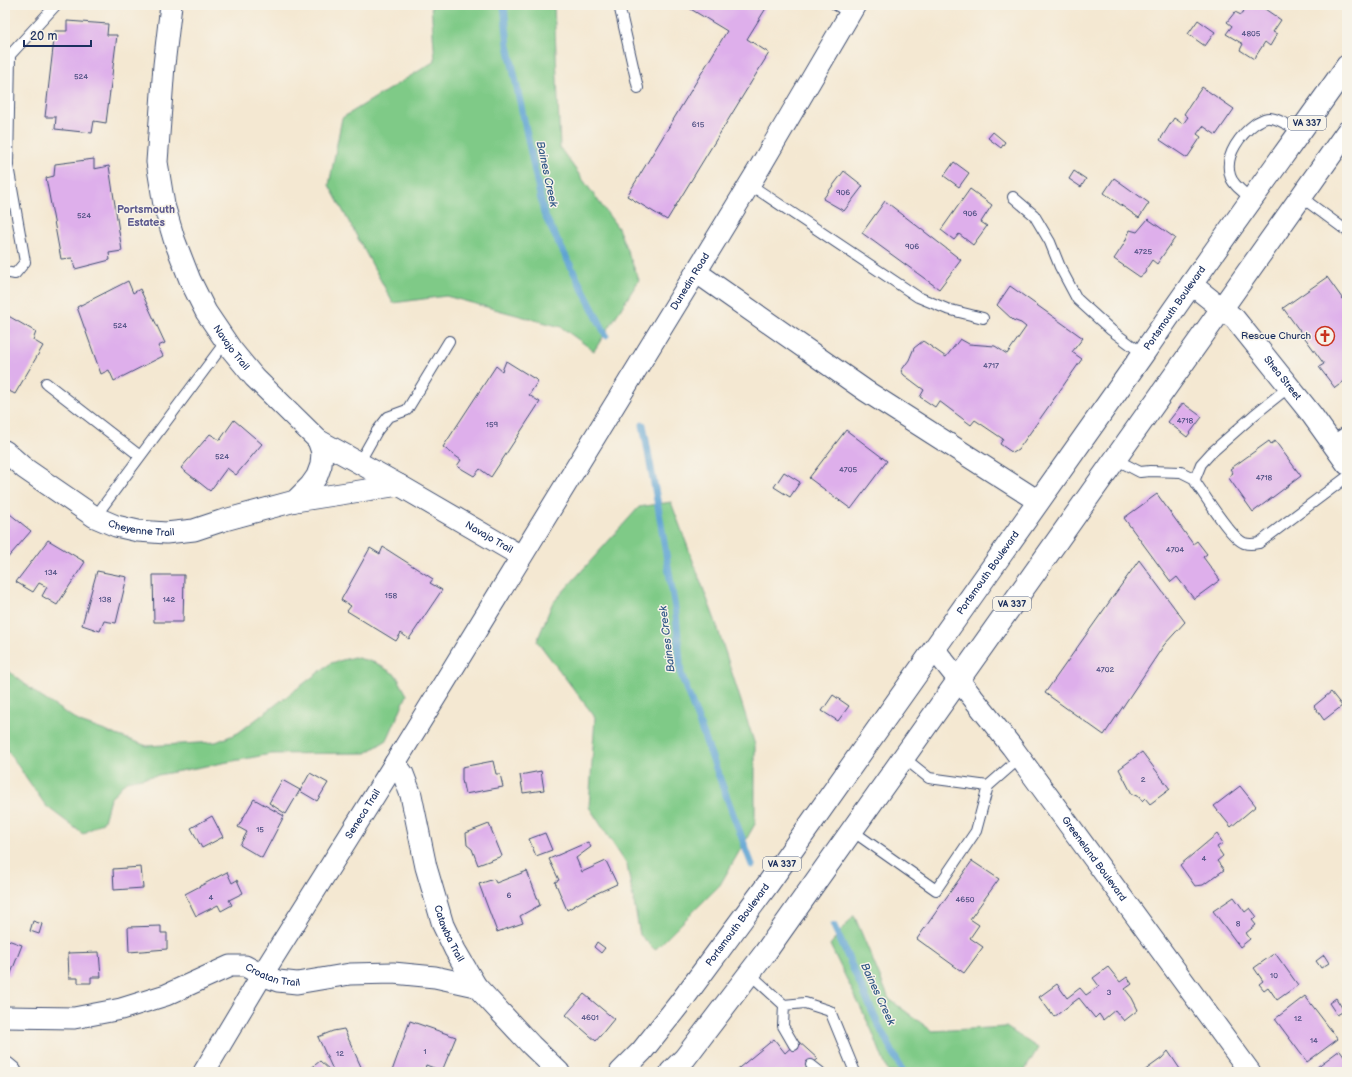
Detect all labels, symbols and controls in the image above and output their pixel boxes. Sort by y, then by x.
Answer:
scale bar [24,22,91,48]
text: 20 m [30,29,57,44]
house number: 4805 [1242,29,1261,38]
house number: 524 [74,72,88,81]
road number: VA 337 [1288,116,1326,130]
house number: 615 [692,120,705,129]
water label: Baines Creek [534,140,560,209]
house number: 906 [836,188,850,197]
district label: Portsmouth Estates [117,203,175,229]
house number: 906 [963,209,977,218]
house number: 524 [77,211,91,220]
house number: 906 [905,242,919,251]
house number: 4725 [1134,247,1152,256]
street label: Dunedin Road [668,250,712,312]
street label: Portsmouth Boulevard [1141,264,1208,352]
house number: 524 [113,321,127,330]
street label: Navajo Trail [211,323,252,373]
church icon: Rescue Church [1314,325,1336,347]
place label: Rescue Church [1241,330,1311,342]
street label: Shea Street [1261,354,1304,403]
house number: 4717 [983,361,999,370]
house number: 4718 [1177,416,1194,425]
house number: 159 [486,420,499,429]
house number: 524 [215,452,229,461]
house number: 4705 [839,465,857,474]
house number: 4718 [1256,473,1273,482]
street label: Cheyenne Trail [106,517,175,539]
street label: Navajo Trail [463,519,515,556]
street label: Portsmouth Boulevard [954,529,1022,617]
house number: 4704 [1166,545,1184,554]
house number: 134 [45,568,58,577]
house number: 158 [385,591,398,600]
house number: 138 [99,595,112,604]
house number: 142 [163,595,176,604]
road number: VA 337 [993,597,1031,611]
water label: Baines Creek [656,604,678,673]
house number: 4702 [1096,665,1114,674]
house number: 2 [1141,775,1146,784]
street label: Seneca Trail [343,787,383,841]
street label: Greeneland Boulevard [1059,814,1129,904]
house number: 15 [256,825,264,834]
house number: 4 [1202,854,1207,863]
road number: VA 337 [763,857,801,871]
street label: Portsmouth Boulevard [703,881,772,969]
house number: 6 [507,891,512,900]
house number: 4 [209,893,214,902]
house number: 4650 [955,895,975,904]
street label: Catawba Trail [431,904,467,964]
house number: 8 [1236,919,1241,928]
street label: Croatan Trail [243,961,301,989]
water label: Baines Creek [858,961,898,1028]
house number: 10 [1270,971,1278,980]
house number: 3 [1107,988,1112,997]
house number: 4601 [581,1013,599,1022]
house number: 12 [1294,1014,1302,1023]
house number: 14 [1310,1036,1318,1045]
house number: 1 [423,1047,427,1056]
house number: 12 [336,1049,344,1058]

